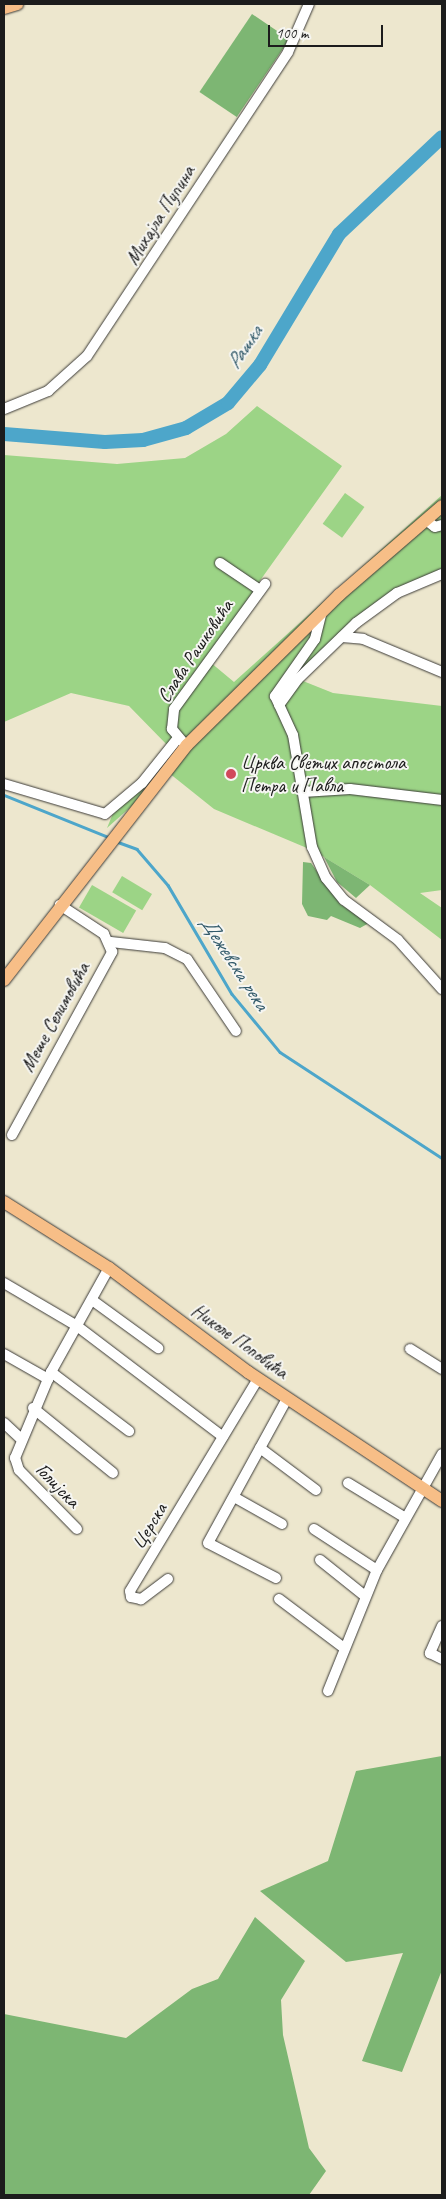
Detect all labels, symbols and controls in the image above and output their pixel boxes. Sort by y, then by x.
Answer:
scale bar [271,15,386,47]
text: 100 m [276,24,308,43]
street label: Михајла Пупина [120,161,200,269]
water label: Рашка [221,321,267,373]
street label: Слава Рашковића [152,595,238,707]
place label: Црква Светих апостола Петра и Павла [241,750,407,797]
marker: Црква Светих апостола Петра и Павла [225,768,237,780]
water label: Дежевска река [195,912,275,1014]
street label: Меше Селимовића [14,956,96,1078]
street label: Николе Поповића [187,1298,293,1384]
street label: Голијска [31,1457,85,1513]
street label: Церска [126,1499,172,1553]

